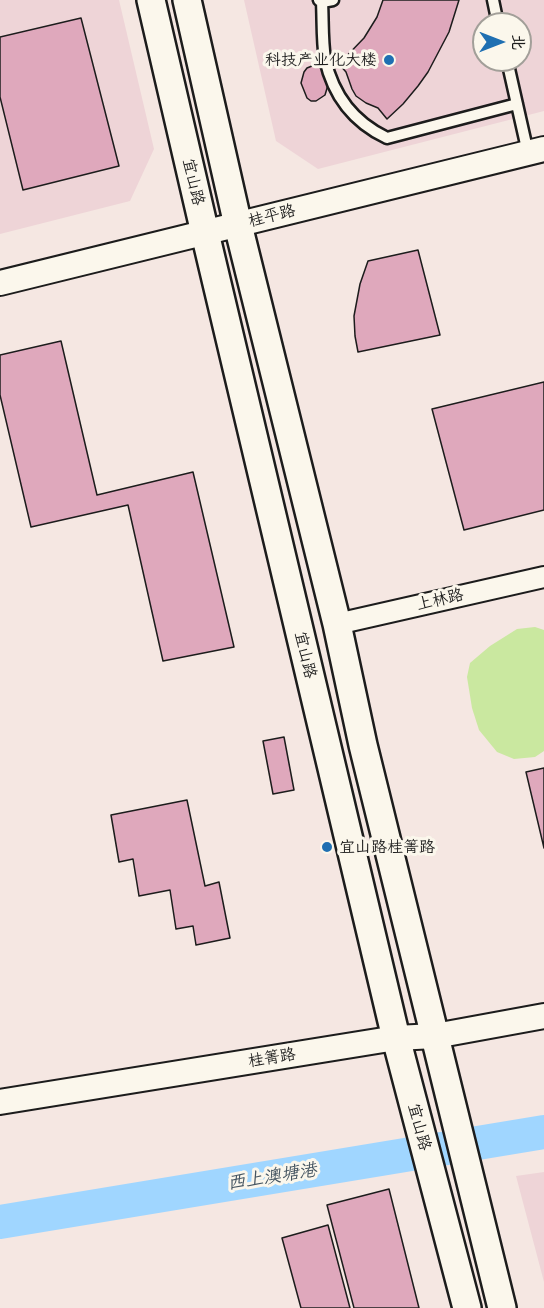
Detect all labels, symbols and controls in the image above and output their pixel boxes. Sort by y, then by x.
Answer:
north arrow [472,12,532,72]
text: 北 [509,34,527,50]
place label: 科技产业化大楼 [265,50,377,70]
marker: 科技产业化大楼 [382,53,396,67]
street label: 宜山路 [178,156,208,208]
street label: 桂平路 [246,201,298,231]
street label: 上林路 [414,585,466,615]
street label: 宜山路 [290,629,320,681]
place label: 宜山路桂箐路 [339,837,435,857]
marker: 宜山路桂箐路 [320,840,334,854]
street label: 桂箐路 [247,1045,297,1071]
street label: 宜山路 [404,1101,434,1153]
water label: 西上澳塘港 [226,1159,318,1195]

